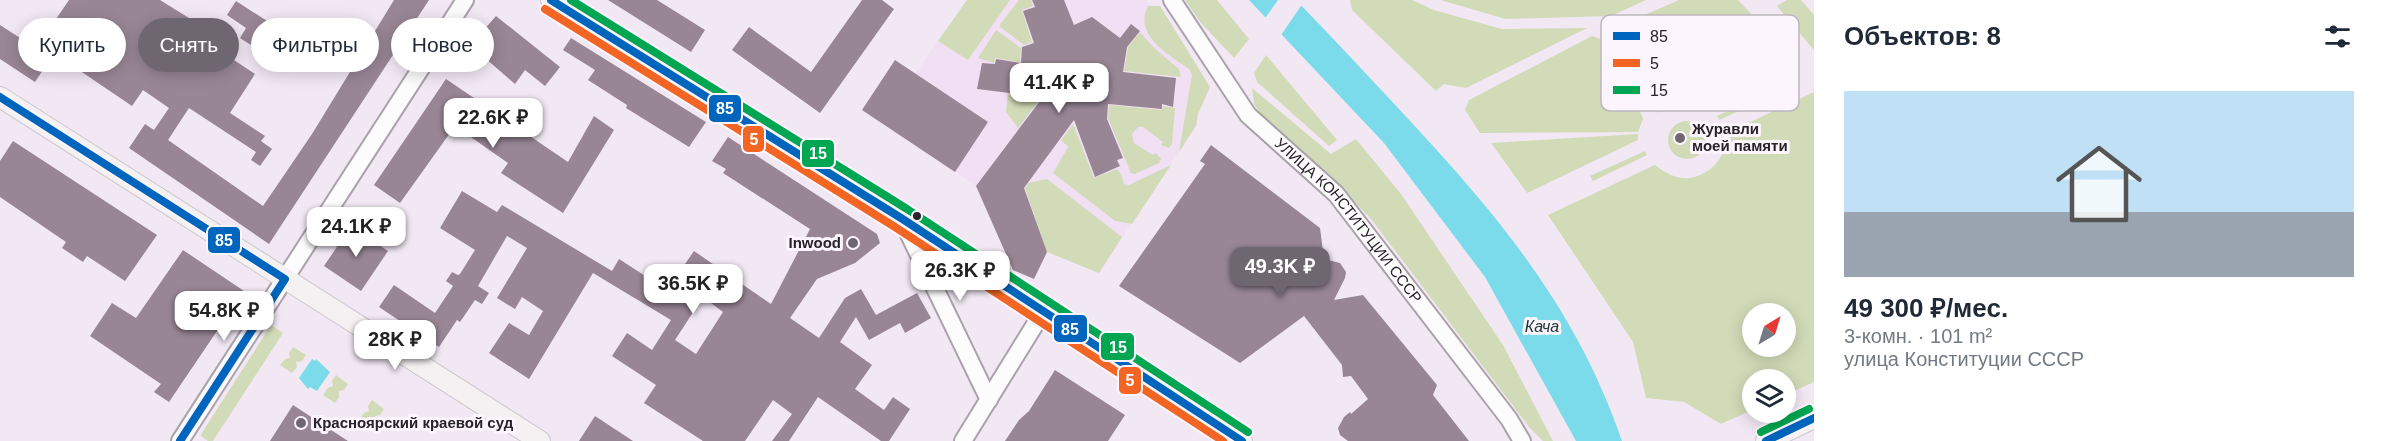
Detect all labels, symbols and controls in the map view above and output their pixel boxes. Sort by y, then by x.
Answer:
legend [1601,15,1799,111]
chip: Купить [18,18,126,72]
chip: Снять [138,18,239,72]
chip: Фильтры [251,18,379,72]
chip: Новое [391,18,494,72]
icon: filters [2321,20,2354,53]
text: Объектов: 8 [1844,21,2001,51]
text: 85 [1650,28,1668,45]
text: 5 [1650,55,1659,72]
pin: 41.4K ₽ [1004,63,1114,114]
text: 41.4K ₽ [1024,71,1094,93]
text: 15 [1650,82,1668,99]
line badge: 85 [708,94,742,123]
pin: 22.6K ₽ [438,98,548,149]
text: 85 [716,100,734,117]
text: 22.6K ₽ [458,106,528,128]
place label: Журавли моей памяти [1691,120,1788,154]
line badge: 5 [742,125,765,153]
icon: home [2045,130,2153,238]
text: 5 [750,131,759,148]
marker: Журавли моей памяти [1673,131,1687,145]
street label: УЛИЦА КОНСТИТУЦИИ СССР [1272,134,1425,306]
line badge: 15 [801,139,835,168]
text: 15 [809,145,827,162]
pin: 24.1K ₽ [301,207,411,258]
unlabelled marker [911,210,923,222]
text: 24.1K ₽ [321,215,391,237]
line badge: 85 [207,226,241,254]
text: 85 [215,232,233,249]
place label: Inwood [789,234,841,251]
marker: Inwood [846,236,860,250]
pin: 49.3K ₽ [1225,247,1335,298]
pin: 26.3K ₽ [905,251,1015,302]
text: 49.3K ₽ [1245,255,1315,277]
text: 26.3K ₽ [925,259,995,281]
pin: 36.5K ₽ [638,264,748,315]
text: 36.5K ₽ [658,272,728,294]
pin: 54.8K ₽ [169,291,279,342]
text: 49 300 ₽/мес. [1844,293,2008,323]
text: 54.8K ₽ [189,299,259,321]
north arrow [1742,303,1796,357]
map controls [1742,303,1796,423]
line badge: 85 [1053,314,1088,343]
water label: Кача [1525,318,1559,335]
pin: 28K ₽ [353,320,437,371]
text: 85 [1061,321,1079,338]
text: 3-комн. · 101 m² [1844,325,1992,347]
text: 28K ₽ [368,328,422,350]
line badge: 15 [1100,332,1135,361]
text: 15 [1109,339,1127,356]
text: улица Конституции СССР [1844,348,2084,370]
line badge: 5 [1118,366,1142,395]
button: layers [1742,369,1796,423]
text: 5 [1126,372,1135,389]
place label: Красноярский краевой суд [313,414,514,431]
marker: Красноярский краевой суд [294,416,308,430]

